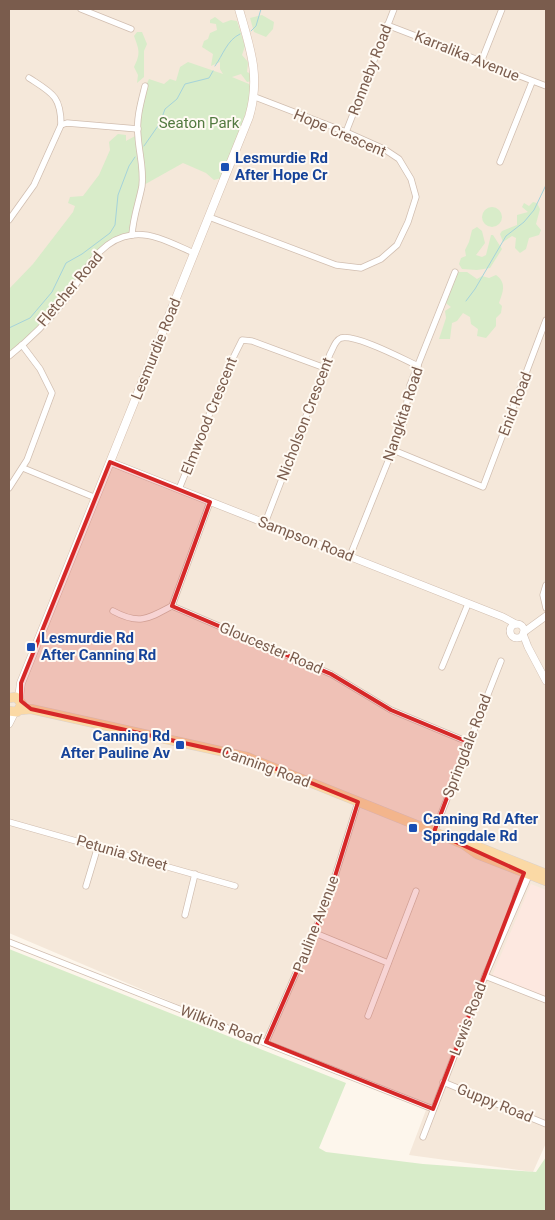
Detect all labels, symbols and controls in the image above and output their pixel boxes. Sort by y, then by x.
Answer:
street label: Ronneby Road [344,22,396,118]
street label: Karralika Avenue [412,27,522,85]
street label: Hope Crescent [291,105,389,161]
park label: Seaton Park [159,114,240,132]
place label: Lesmurdie Rd After Hope Cr [235,149,328,184]
marker: Lesmurdie Rd After Hope Cr [219,161,231,173]
street label: Fletcher Road [34,248,106,330]
street label: Lesmurdie Road [127,295,185,403]
street label: Elmwood Crescent [177,354,241,477]
street label: Nicholson Crescent [273,355,337,483]
street label: Nangkita Road [379,365,427,463]
street label: Enid Road [495,369,535,439]
street label: Sampson Road [255,512,357,566]
street label: Gloucester Road [217,618,325,678]
place label: Lesmurdie Rd After Canning Rd [41,629,156,664]
marker: Lesmurdie Rd After Canning Rd [25,641,37,653]
street label: Springdale Road [439,692,495,800]
place label: Canning Rd After Pauline Av [61,727,170,762]
marker: Canning Rd After Pauline Av [174,739,186,751]
street label: Canning Road [219,743,313,791]
place label: Canning Rd After Springdale Rd [423,810,539,845]
marker: Canning Rd After Springdale Rd [407,822,419,834]
street label: Petunia Street [74,831,170,875]
street label: Pauline Avenue [289,873,343,975]
street label: Lewis Road [446,980,490,1058]
street label: Wilkins Road [178,1001,264,1049]
street label: Guppy Road [454,1080,536,1126]

